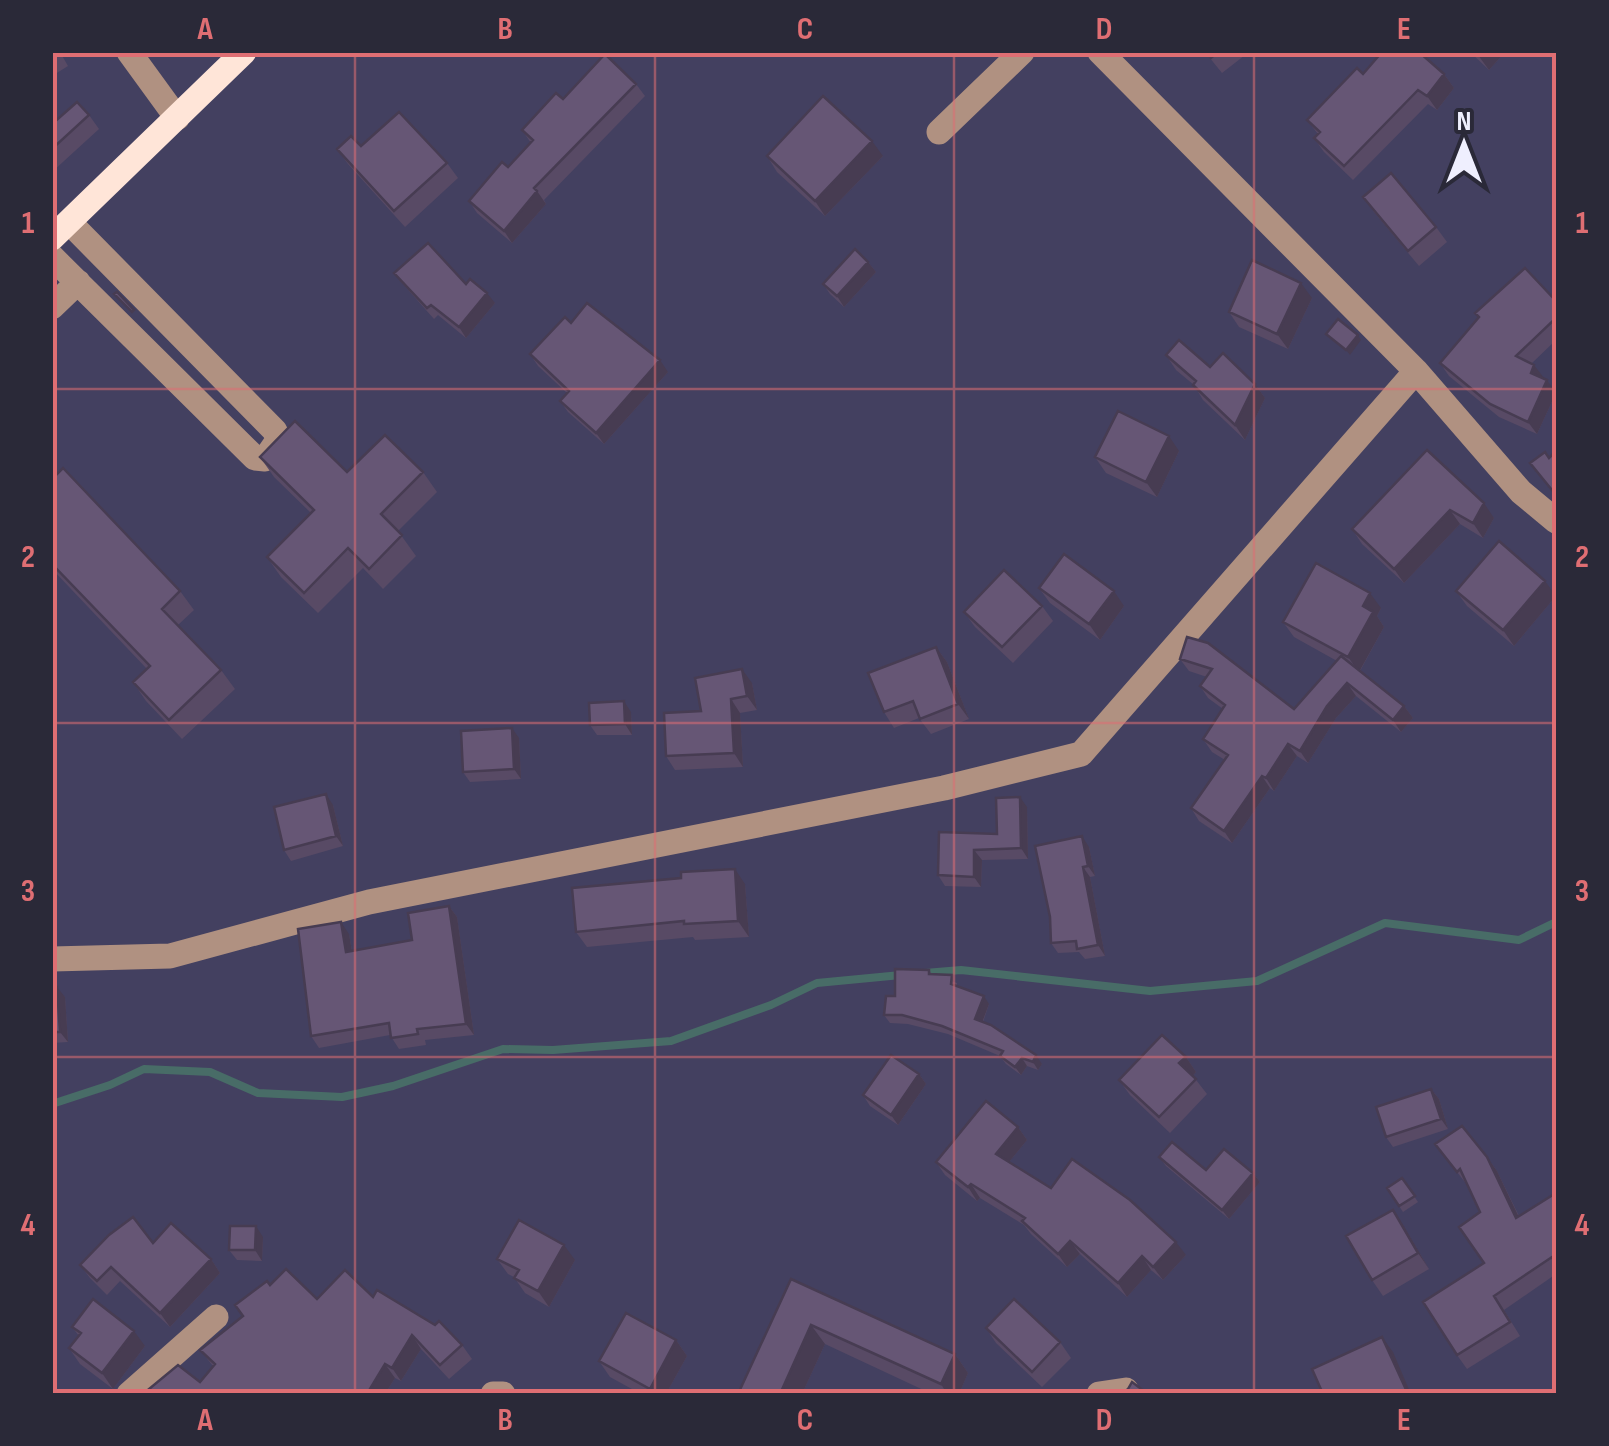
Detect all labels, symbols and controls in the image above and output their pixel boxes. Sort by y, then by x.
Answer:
text: A [196,10,213,49]
text: B [497,10,513,49]
text: C [797,10,813,49]
text: D [1096,10,1112,49]
text: E [1397,10,1411,49]
north arrow [1414,95,1514,195]
text: N [1457,105,1471,138]
text: 1 [22,204,35,243]
text: 1 [1576,204,1589,243]
text: 2 [21,538,35,577]
text: 2 [1575,538,1589,577]
text: 3 [21,872,35,911]
text: 3 [1575,872,1589,911]
text: 4 [21,1206,36,1245]
text: 4 [1575,1206,1590,1245]
text: A [196,1401,213,1440]
text: B [497,1401,513,1440]
text: C [797,1401,813,1440]
text: D [1096,1401,1112,1440]
text: E [1397,1401,1411,1440]

